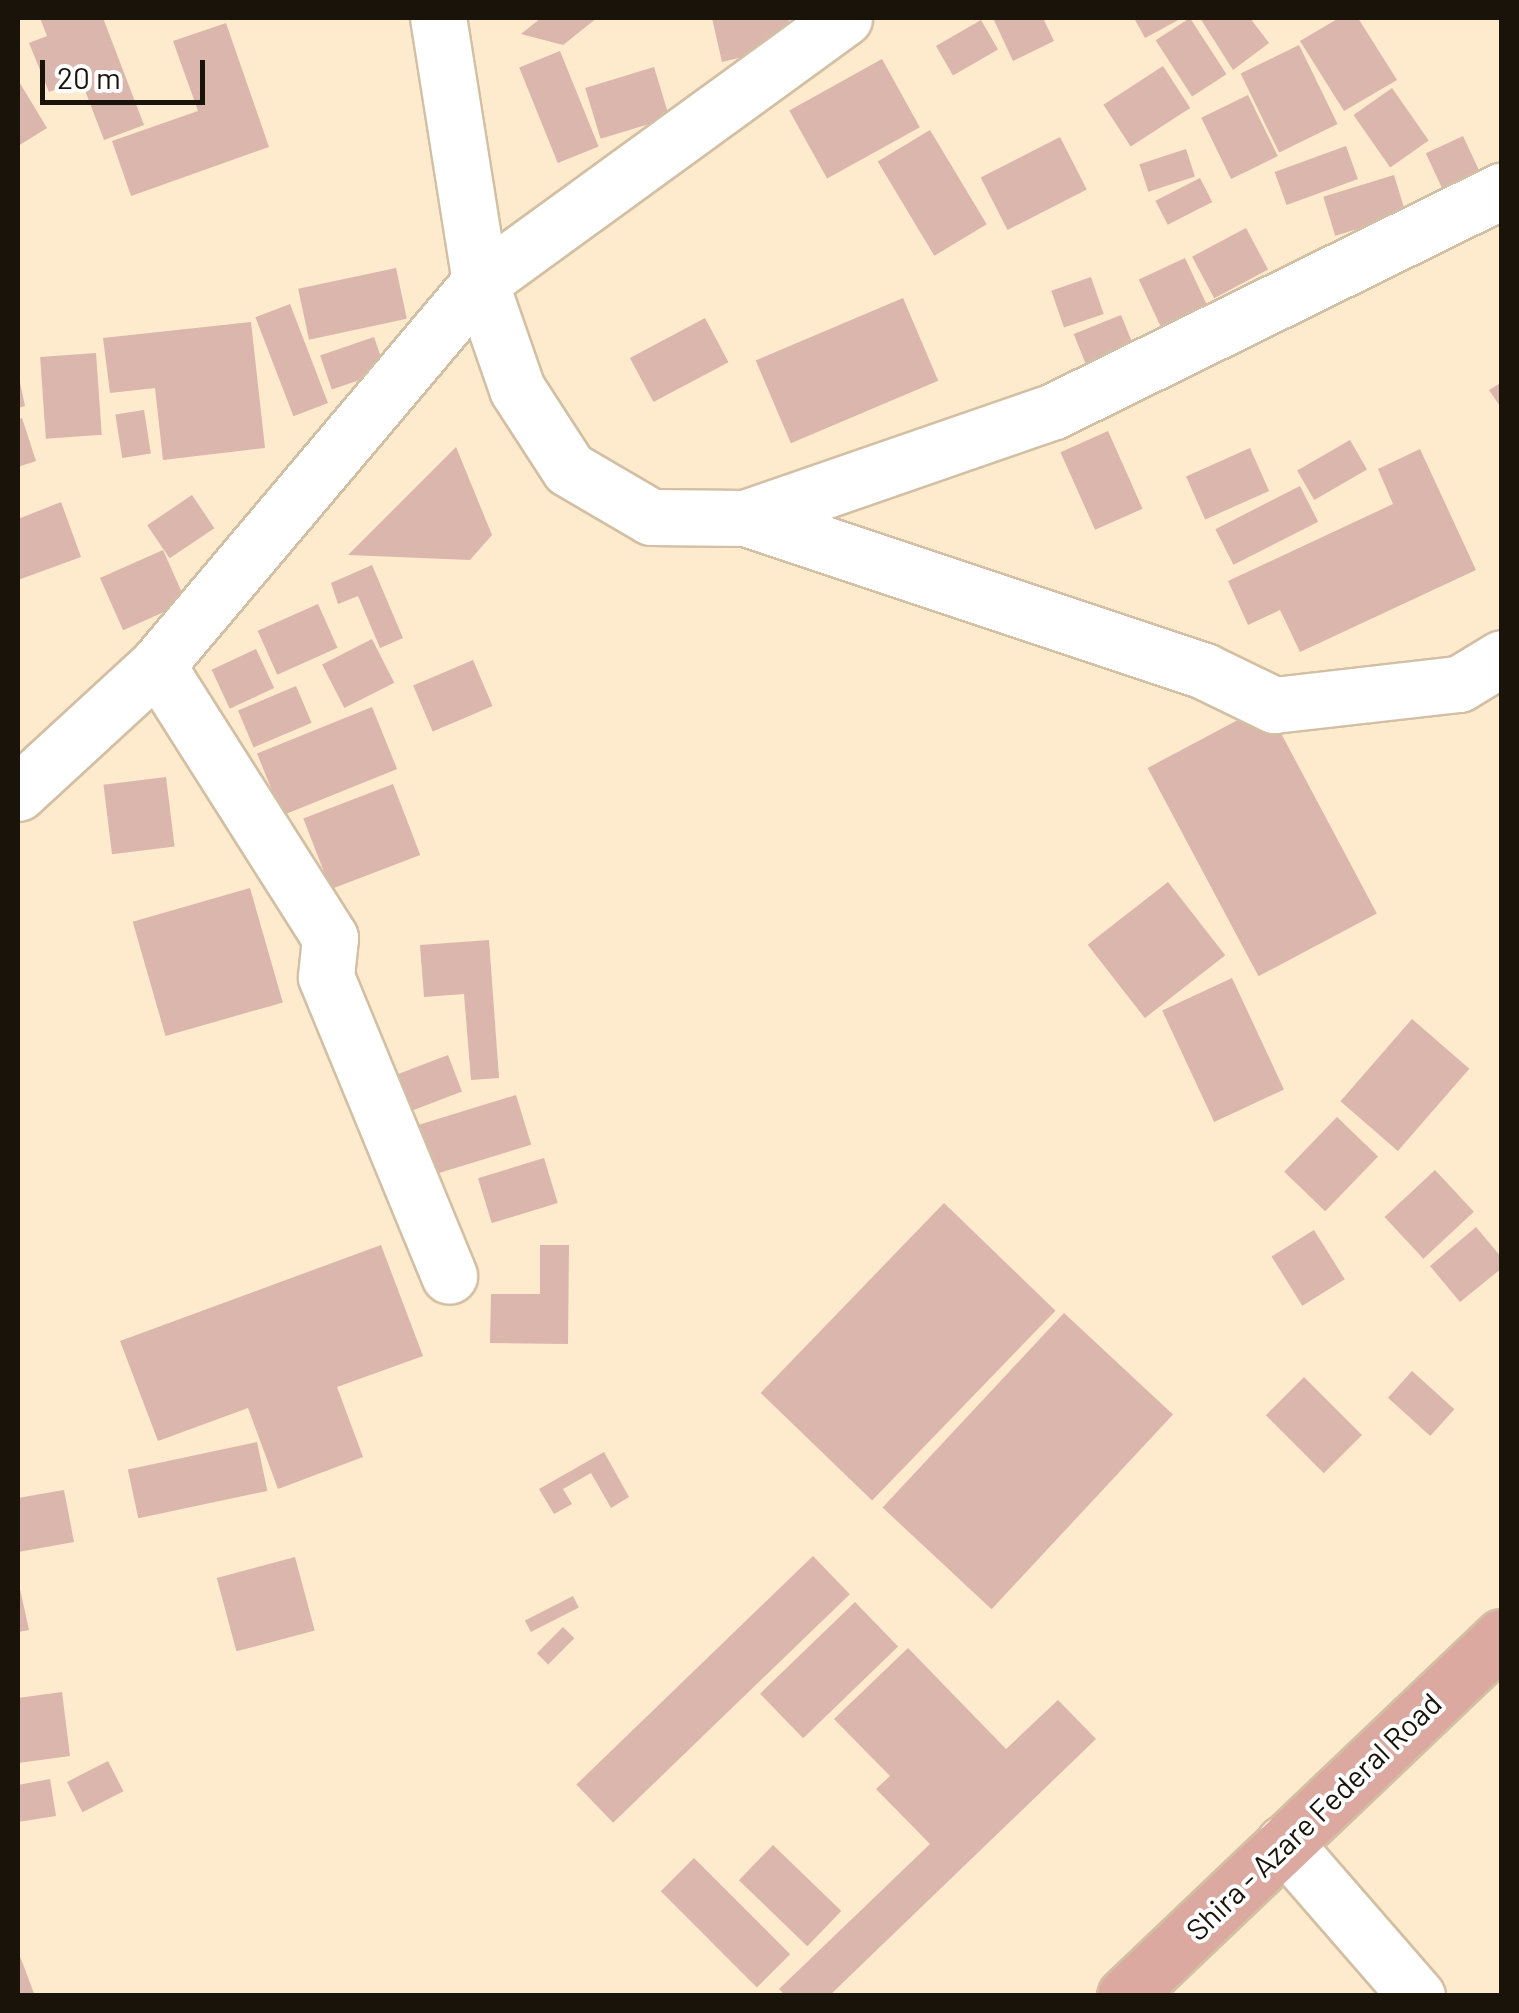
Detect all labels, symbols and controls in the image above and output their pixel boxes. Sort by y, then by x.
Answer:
scale bar [45,40,210,102]
text: 20 m [57,59,121,95]
street label: Shira - Azare Federal Road [1178,1685,1448,1947]

